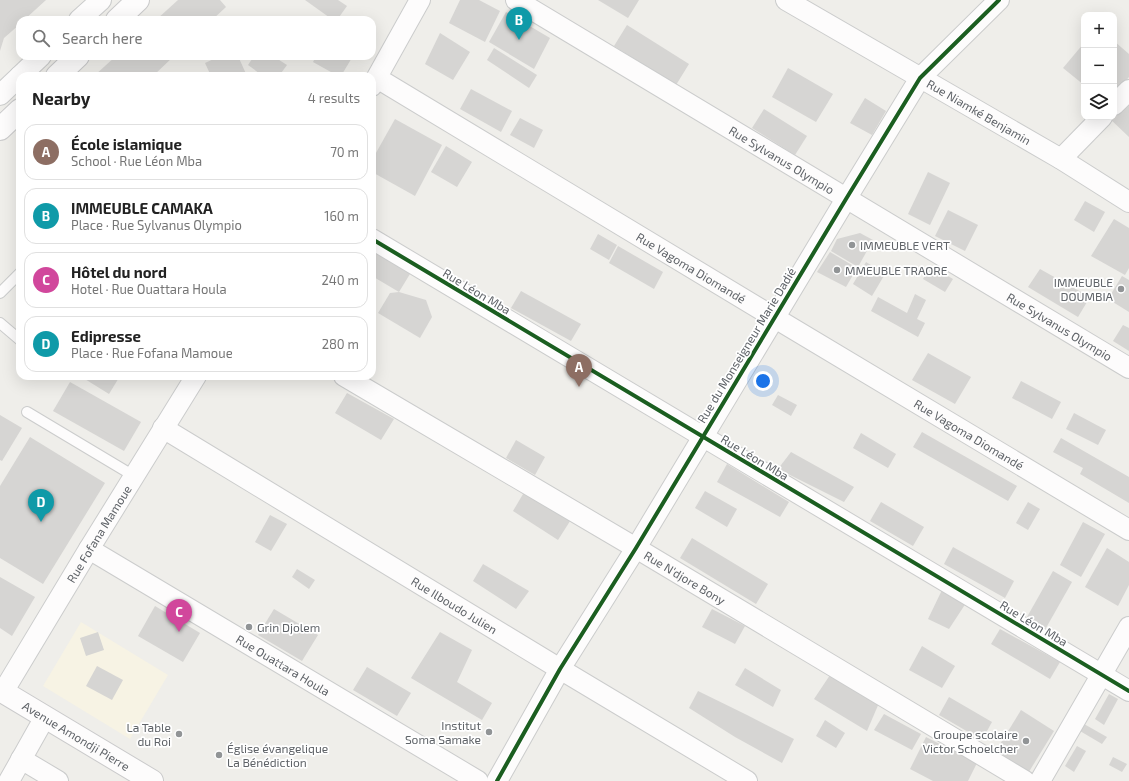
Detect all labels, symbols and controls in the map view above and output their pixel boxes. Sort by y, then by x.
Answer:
pin: B [506,7,532,40]
map controls [1081,12,1117,120]
button: + [1081,12,1117,48]
search box [16,16,376,60]
icon: search [30,27,52,49]
text: Search here [62,29,143,47]
button: − [1081,48,1117,84]
street label: Rue Niamké Benjamin [924,76,1034,147]
button: layers [1081,84,1117,120]
text: Nearby [32,88,90,108]
text: 4 results [308,90,360,106]
street label: Rue Sylvanus Olympio [727,123,837,197]
text: École islamique [71,135,182,153]
text: A [42,144,50,160]
text: 70 m [330,144,359,160]
text: School · Rue Léon Mba [71,153,202,169]
text: IMMEUBLE CAMAKA [71,199,213,217]
text: B [42,208,50,224]
text: 160 m [324,208,359,224]
text: Place · Rue Sylvanus Olympio [71,217,242,233]
street label: Rue Vagoma Diomandé [634,229,748,306]
place label: IMMEUBLE VERT [860,238,950,252]
marker: IMMEUBLE VERT [847,240,857,250]
text: Hôtel du nord [71,263,167,281]
place label: MMEUBLE TRAORE [845,263,948,277]
street label: Rue Léon Mba [441,265,513,317]
street label: Rue du Monseigneur Marie Dadié [694,265,798,425]
marker: MMEUBLE TRAORE [832,265,842,275]
text: C [42,272,50,288]
text: 240 m [322,272,359,288]
place label: IMMEUBLE DOUMBIA [1054,275,1114,303]
text: Hotel · Rue Ouattara Houla [71,281,227,297]
marker: IMMEUBLE DOUMBIA [1116,284,1126,294]
street label: Rue Sylvanus Olympio [1004,289,1115,363]
text: Edipresse [71,327,141,345]
text: D [42,336,50,352]
text: 280 m [322,336,359,352]
text: Place · Rue Fofana Mamoue [71,345,233,361]
pin: A [566,354,592,387]
your location [753,371,773,391]
street label: Rue Vagoma Diomandé [912,396,1026,472]
street label: Rue Léon Mba [719,431,791,483]
street label: Rue Fofana Mamoue [64,482,134,585]
pin: D [28,489,54,522]
street label: Rue N'djore Bony [642,548,729,607]
street label: Rue Ilboudo Julien [409,574,500,636]
street label: Rue Léon Mba [998,597,1070,649]
pin: C [166,599,192,632]
place label: Grin Djolem [257,620,320,635]
marker: Grin Djolem [244,622,254,632]
street label: Rue Ouattara Houla [234,631,332,698]
street label: Avenue Amondji Pierre [20,698,133,773]
place label: Institut Soma Samake [405,718,481,746]
place label: La Table du Roi [127,720,171,748]
marker: Institut Soma Samake [484,727,494,737]
place label: Groupe scolaire Victor Schoelcher [923,727,1018,755]
marker: La Table du Roi [174,729,184,739]
marker: Groupe scolaire Victor Schoelcher [1021,736,1031,746]
place label: Église évangelique La Bénédiction [227,741,328,769]
marker: Église évangelique La Bénédiction [214,750,224,760]

